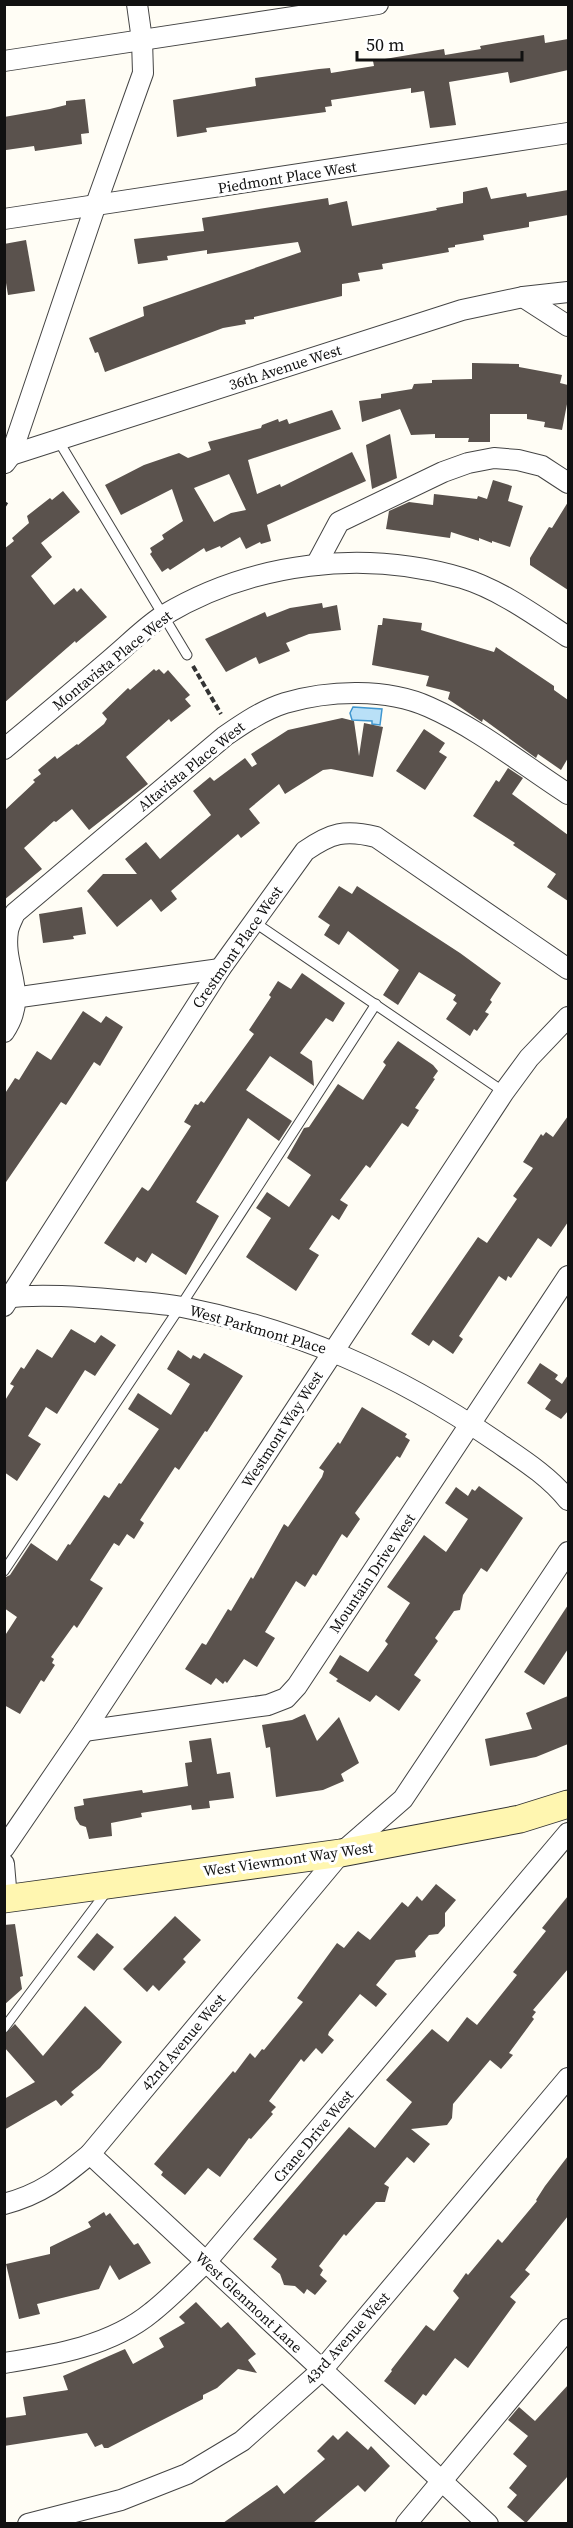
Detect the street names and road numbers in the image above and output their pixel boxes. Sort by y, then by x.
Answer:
street label: Piedmont Place West [216,156,358,198]
street label: 36th Avenue West [226,339,344,395]
street label: Montavista Place West [48,605,176,715]
street label: Altavista Place West [133,716,249,816]
street label: Crestmont Place West [187,881,287,1012]
street label: West Parkmont Place [187,1299,329,1359]
street label: Westmont Way West [236,1367,328,1491]
street label: Mountain Drive West [324,1509,420,1637]
street label: West Viewmont Way West [202,1837,374,1881]
street label: 42nd Avenue West [136,1989,230,2095]
street label: Crane Drive West [268,2085,358,2187]
street label: West Glenmont Lane [191,2247,308,2358]
street label: 43rd Avenue West [300,2287,394,2389]

